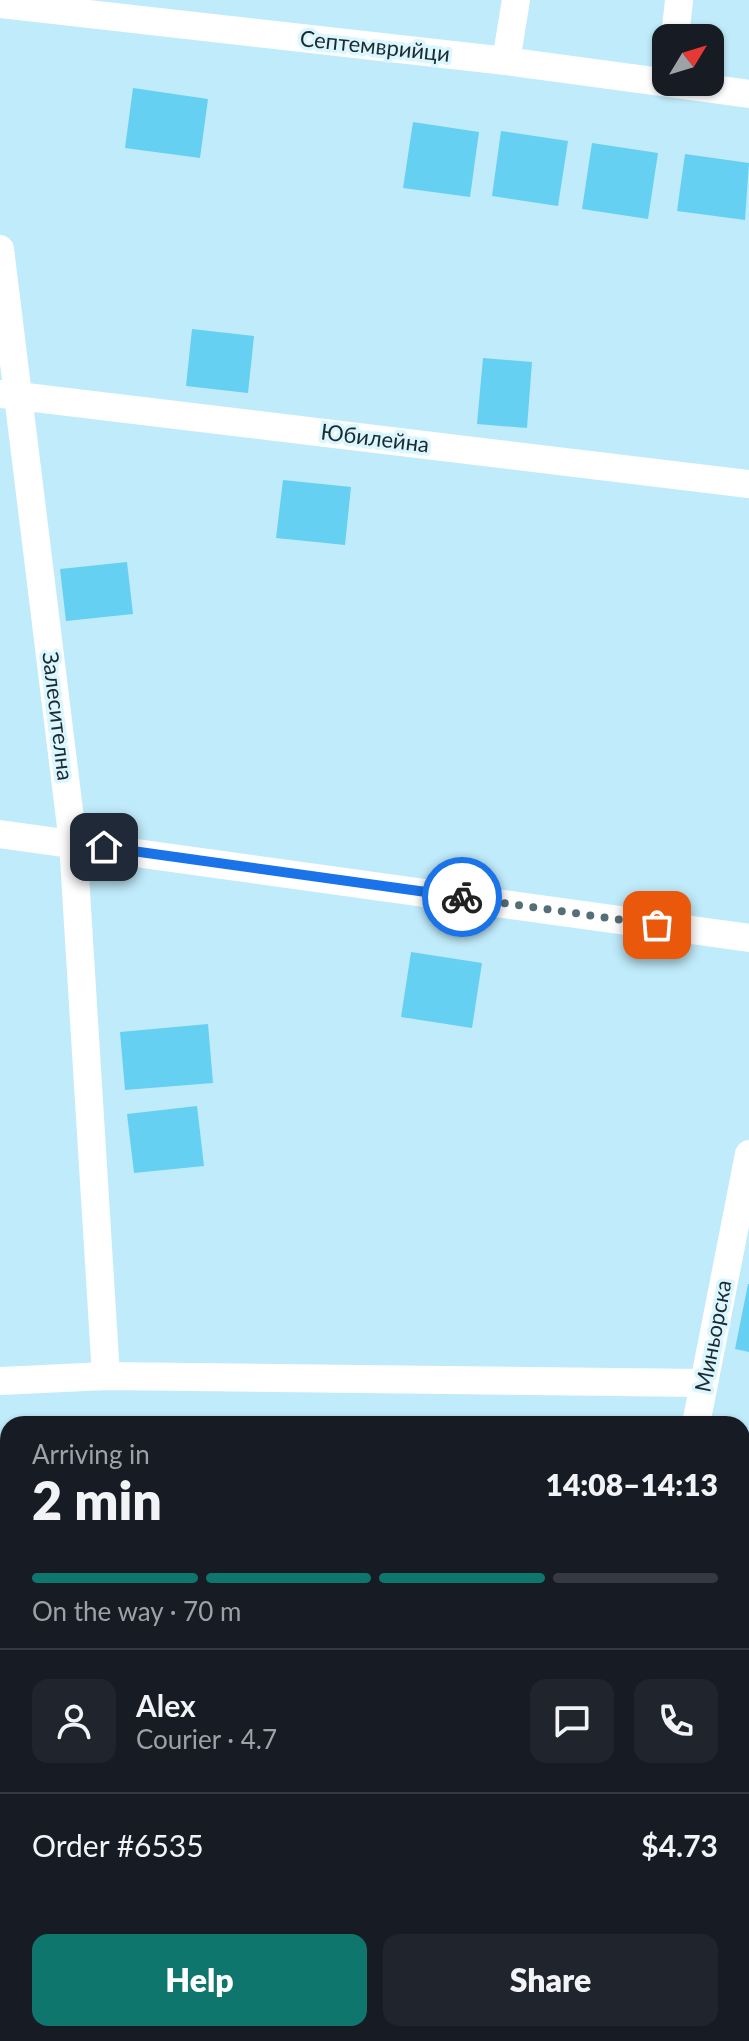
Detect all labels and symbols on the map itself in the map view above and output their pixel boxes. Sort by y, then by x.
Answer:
street label: Септемврийци [299,24,451,67]
north arrow [652,24,724,96]
street label: Юбилейна [319,417,431,458]
street label: Залесителна [37,650,80,782]
pin [70,813,138,881]
courier [422,857,502,937]
pin [623,891,691,959]
street label: Миньорска [688,1278,737,1394]

